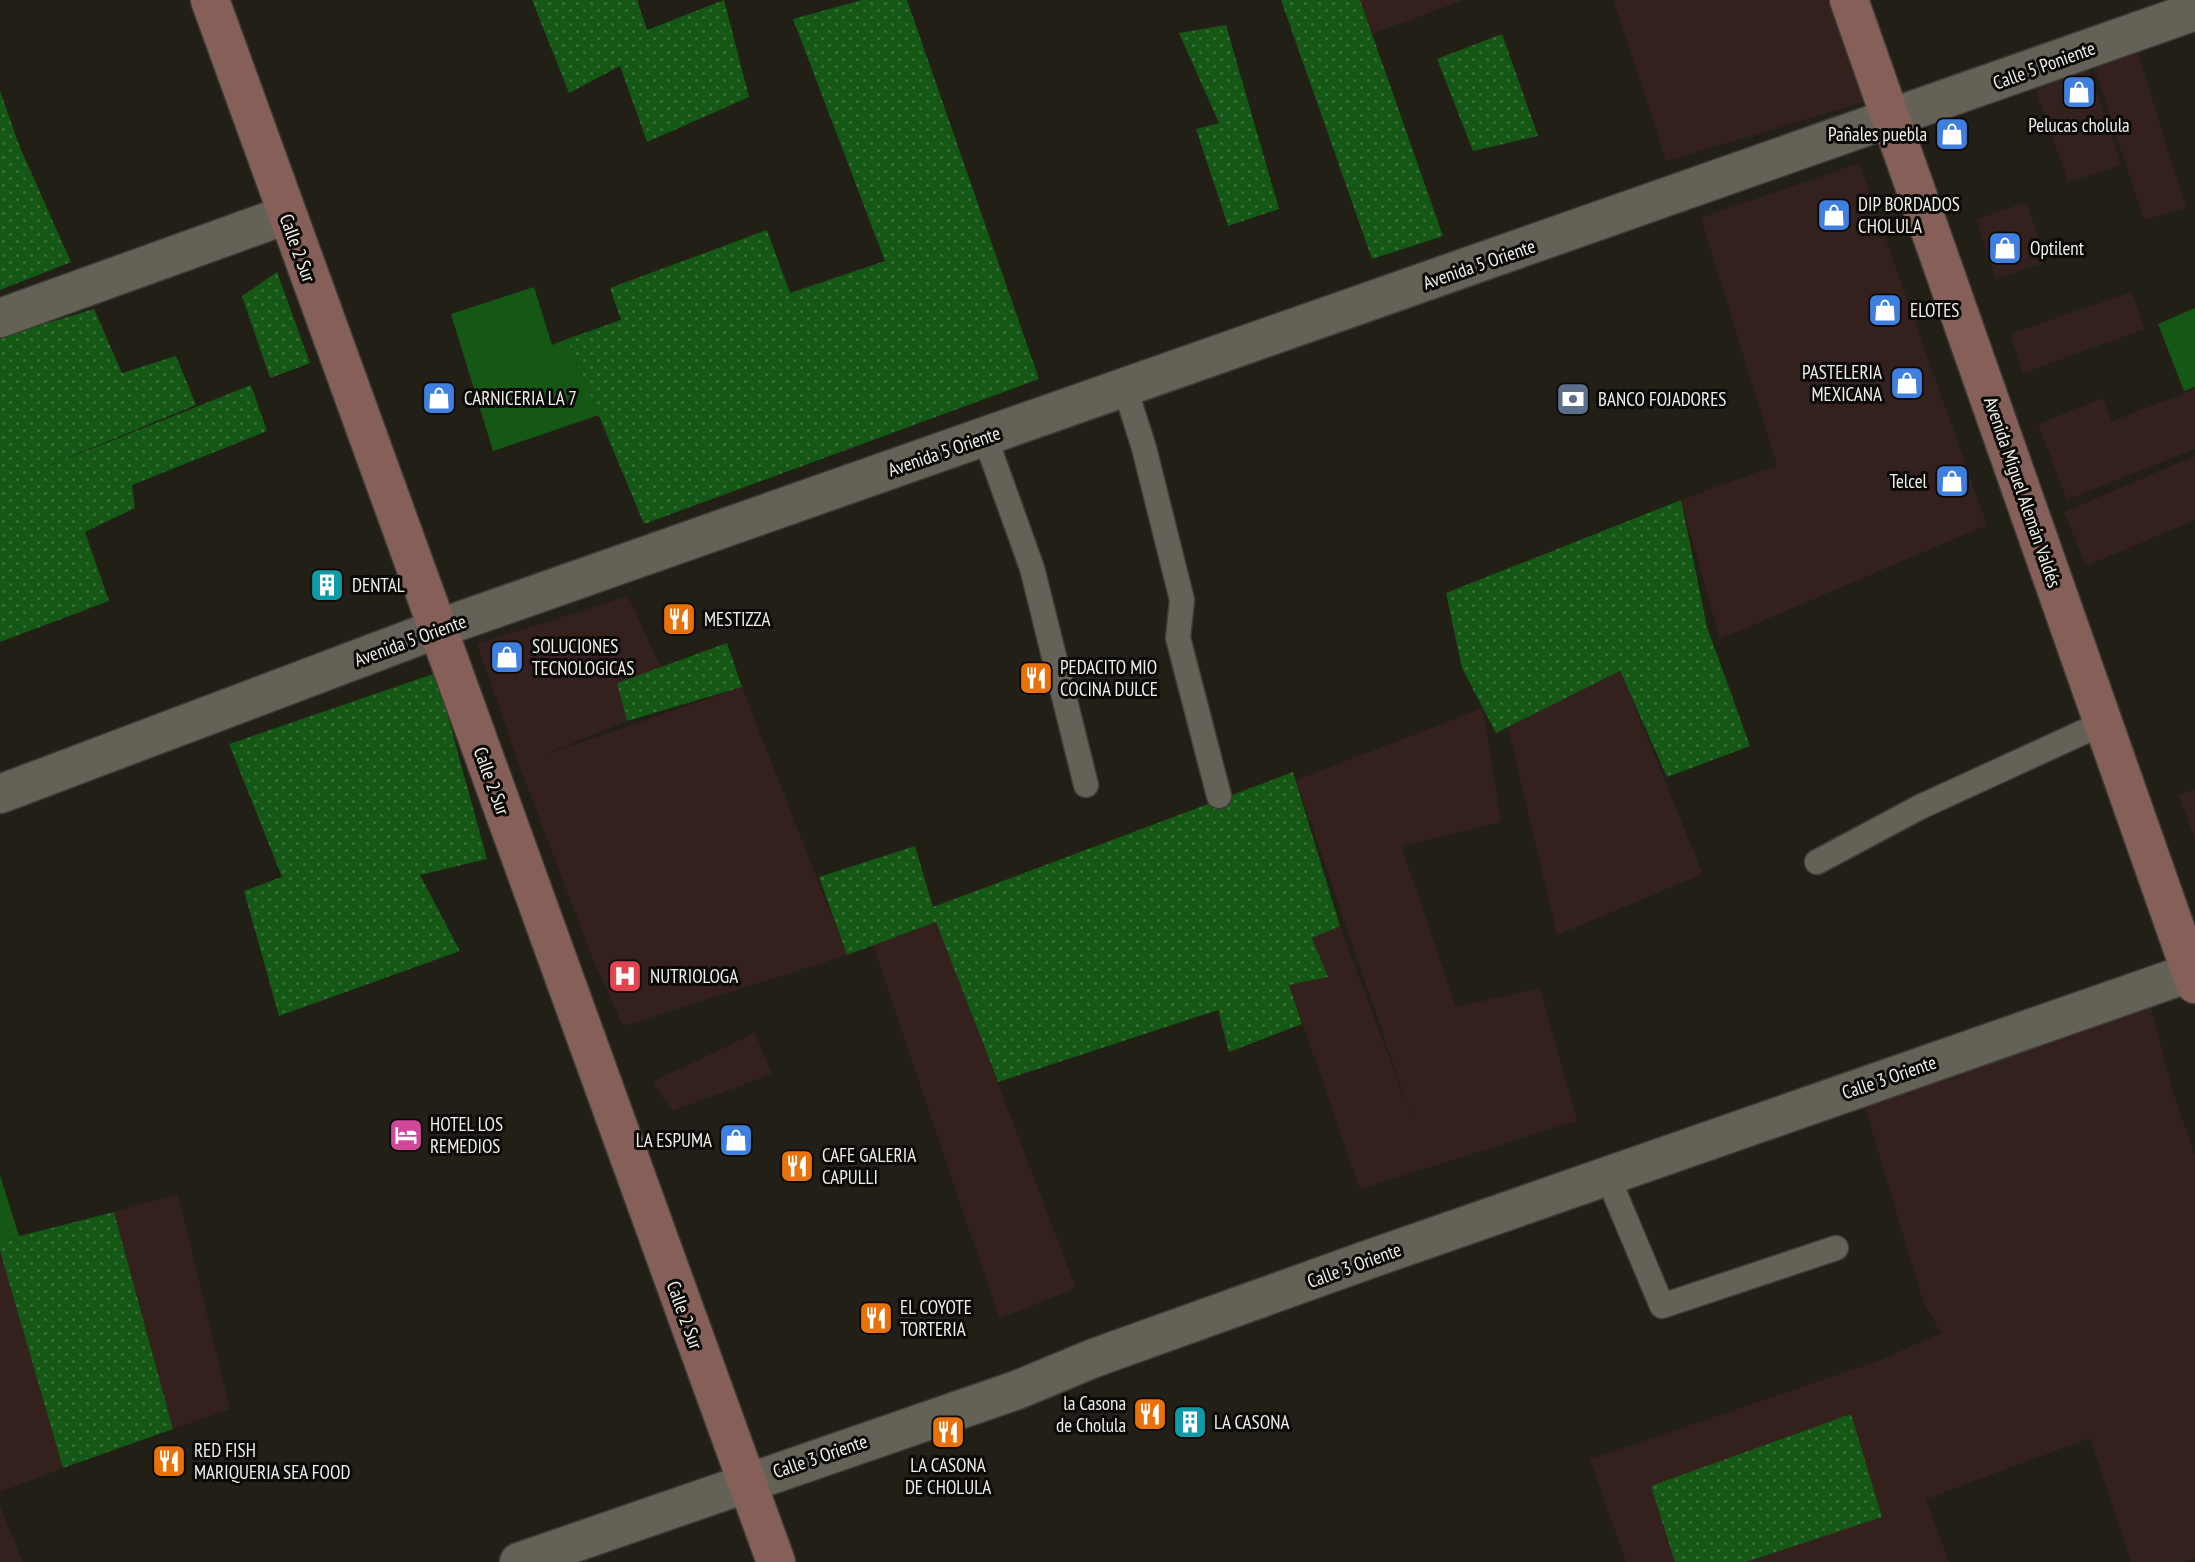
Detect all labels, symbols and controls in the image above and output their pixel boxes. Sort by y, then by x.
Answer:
street label: Calle 5 Poniente [1990,35,2099,95]
shop icon: Pelucas cholula [2060,73,2098,111]
place label: Pelucas cholula [2028,113,2130,137]
shop icon: Pañales puebla [1933,115,1971,153]
place label: Pañales puebla [1828,122,1927,146]
place label: DIP BORDADOS CHOLULA [1858,192,1960,238]
shop icon: DIP BORDADOS CHOLULA [1815,196,1853,234]
street label: Calle 2 Sur [275,211,322,286]
shop icon: Optilent [1986,229,2024,267]
street label: Avenida 5 Oriente [1420,233,1539,294]
place label: Optilent [2030,236,2085,260]
shop icon: ELOTES [1866,291,1904,329]
place label: ELOTES [1910,298,1959,322]
place label: PASTELERIA MEXICANA [1802,360,1882,406]
shop icon: PASTELERIA MEXICANA [1888,364,1926,402]
shop icon: CARNICERIA LA 7 [420,379,458,417]
bank icon: BANCO FOJADORES [1554,380,1592,418]
place label: CARNICERIA LA 7 [464,386,577,410]
place label: BANCO FOJADORES [1598,387,1726,411]
street label: Avenida Miguel Alemán Valdés [1979,393,2067,591]
street label: Avenida 5 Oriente [885,420,1004,481]
shop icon: Telcel [1933,462,1971,500]
place label: Telcel [1889,469,1928,493]
building icon: DENTAL [308,566,346,604]
place label: DENTAL [352,573,405,597]
restaurant icon: MESTIZZA [660,600,698,638]
place label: MESTIZZA [704,607,770,631]
street label: Avenida 5 Oriente [351,609,469,671]
place label: SOLUCIONES TECNOLOGICAS [532,634,634,680]
shop icon: SOLUCIONES TECNOLOGICAS [488,638,526,676]
place label: PEDACITO MIO COCINA DULCE [1060,655,1158,701]
restaurant icon: PEDACITO MIO COCINA DULCE [1017,659,1055,697]
street label: Calle 2 Sur [469,744,516,819]
hospital icon: NUTRIOLOGA [606,957,644,995]
place label: NUTRIOLOGA [650,964,738,988]
street label: Calle 3 Oriente [1839,1050,1939,1104]
place label: HOTEL LOS REMEDIOS [430,1112,503,1158]
hotel icon: HOTEL LOS REMEDIOS [387,1116,425,1154]
shop icon: LA ESPUMA [717,1121,755,1159]
place label: LA ESPUMA [636,1128,712,1152]
place label: CAFE GALERIA CAPULLI [822,1143,916,1189]
restaurant icon: CAFE GALERIA CAPULLI [778,1147,816,1185]
street label: Calle 3 Oriente [1304,1237,1404,1293]
street label: Calle 2 Sur [662,1278,709,1353]
place label: EL COYOTE TORTERIA [900,1295,972,1341]
restaurant icon: EL COYOTE TORTERIA [857,1299,895,1337]
place label: la Casona de Cholula [1056,1391,1126,1437]
restaurant icon: la Casona de Cholula [1131,1395,1169,1433]
building icon: LA CASONA [1171,1403,1209,1441]
place label: LA CASONA [1214,1410,1289,1434]
restaurant icon: LA CASONA DE CHOLULA [929,1413,967,1451]
street label: Calle 3 Oriente [770,1429,870,1483]
place label: RED FISH MARIQUERIA SEA FOOD [194,1438,350,1484]
restaurant icon: RED FISH MARIQUERIA SEA FOOD [150,1442,188,1480]
place label: LA CASONA DE CHOLULA [905,1453,991,1499]

